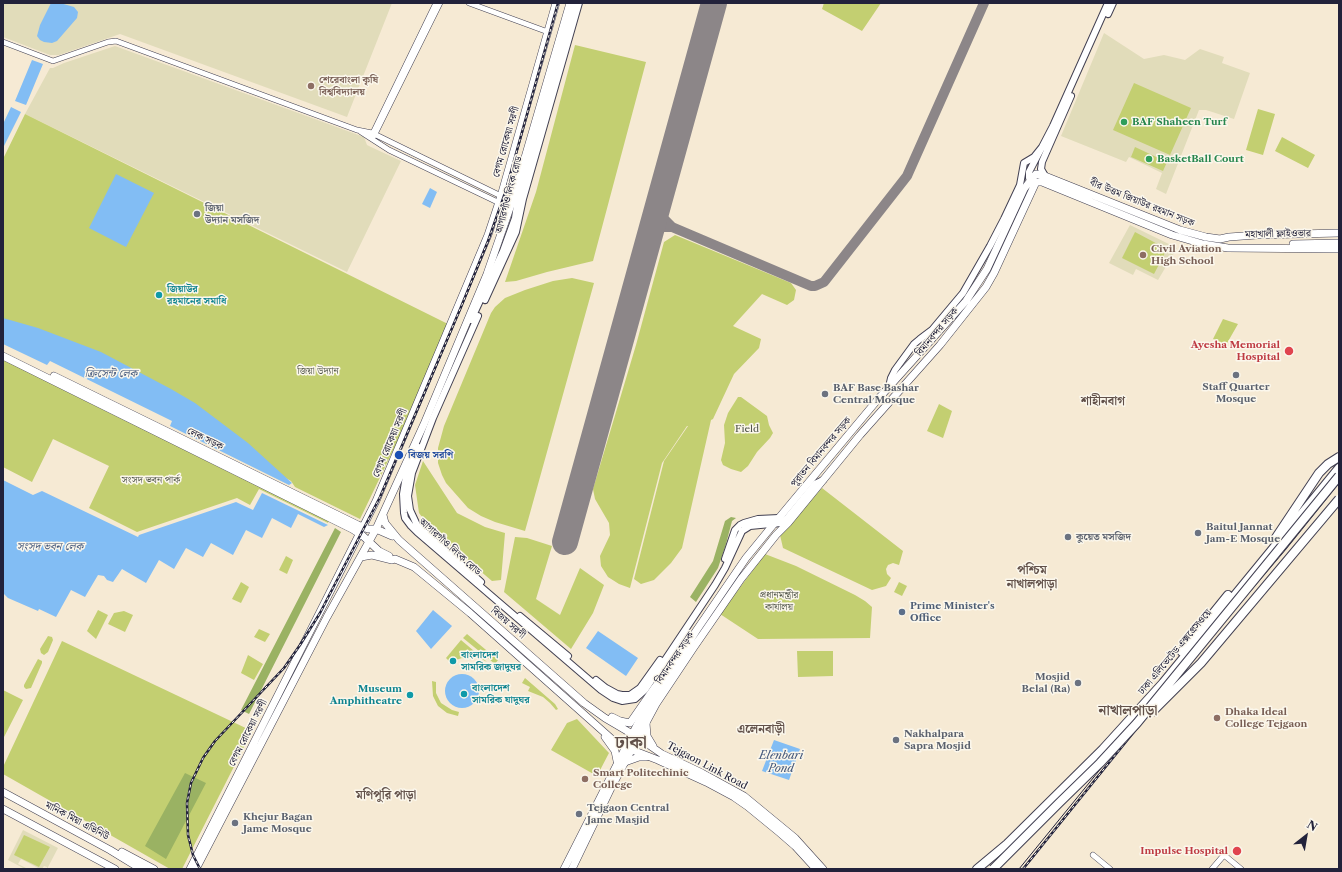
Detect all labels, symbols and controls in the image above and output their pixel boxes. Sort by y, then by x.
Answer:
place label: শেরেবাংলা কৃষি বিশ্ববিদ্যালয় [319,74,378,98]
marker: শেরেবাংলা কৃষি বিশ্ববিদ্যালয় [306,81,316,91]
street label: বেগম রোকেয়া সরণী [490,105,522,179]
place label: BAF Shaheen Turf [1132,116,1227,128]
marker: BAF Shaheen Turf [1119,117,1129,127]
place label: BasketBall Court [1157,153,1244,165]
marker: BasketBall Court [1144,154,1154,164]
street label: আগারগাঁও লিংক রোড [493,155,525,235]
street label: বীর উত্তম জিয়াউর রহমান সড়ক [1088,176,1196,230]
place label: জিয়া উদ্যান মসজিদ [205,202,259,226]
marker: জিয়া উদ্যান মসজিদ [192,209,202,219]
street label: মহাখালী ফ্লাইওভার [1245,227,1311,241]
place label: Civil Aviation High School [1151,243,1222,266]
marker: Civil Aviation High School [1138,250,1148,260]
place label: জিয়াউর রহমানের সমাধি [167,283,227,306]
marker: জিয়াউর রহমানের সমাধি [154,290,164,300]
street label: বিমানবন্দর সড়ক [913,305,961,359]
place label: Ayesha Memorial Hospital [1191,339,1280,362]
marker: Ayesha Memorial Hospital [1283,345,1295,357]
park label: জিয়া উদ্যান [297,365,339,377]
water label: ক্রিসেন্ট লেক [85,367,137,381]
marker: Staff Quarter Mosque [1231,370,1241,380]
place label: Staff Quarter Mosque [1202,381,1270,404]
place label: BAF Base Bashar Central Mosque [833,382,919,406]
marker: BAF Base Bashar Central Mosque [820,389,830,399]
district label: শাহীনবাগ [1081,395,1125,409]
street label: বেগম রোকেয়া সরণী [370,407,410,479]
street label: পুরাতন বিমানবন্দর সড়ক [788,415,854,489]
park label: Field [735,423,759,435]
street label: লেক সড়ক [185,425,225,453]
marker: বিজয় সরণি [393,449,405,461]
place label: বিজয় সরণি [408,449,453,461]
park label: সংসদ ভবন পার্ক [122,474,180,486]
street label: আগারগাঁও লিংক রোড [416,516,484,578]
place label: Baitul Jannat Jam-E Mosque [1206,521,1280,544]
marker: Baitul Jannat Jam-E Mosque [1193,528,1203,538]
place label: কুয়েত মসজিদ [1076,531,1131,543]
marker: কুয়েত মসজিদ [1063,532,1073,542]
water label: সংসদ ভবন লেক [17,540,83,554]
district label: পশ্চিম নাখালপাড়া [1007,564,1057,592]
park label: প্রধানমন্ত্রীর কার্যালয় [760,589,798,612]
place label: Prime Minister's Office [910,600,995,624]
street label: বিজয় সরণী [488,605,528,641]
marker: Prime Minister's Office [897,607,907,617]
street label: ঢাকা এলিভেটেড এক্সপ্রেসওয়ে [1136,607,1214,697]
street label: বিমানবন্দর সড়ক [653,630,697,686]
place label: বাংলাদেশ সামরিক জাদুঘর [461,649,521,672]
marker: বাংলাদেশ সামরিক জাদুঘর [448,656,458,666]
place label: Mosjid Belal (Ra) [1022,671,1070,694]
marker: Mosjid Belal (Ra) [1073,678,1083,688]
place label: বাংলাদেশ সামরিক যাদুঘর [472,682,530,706]
place label: Museum Amphitheatre [330,683,402,706]
marker: বাংলাদেশ সামরিক যাদুঘর [459,689,469,699]
marker: Museum Amphitheatre [405,690,415,700]
street label: বেগম রোকেয়া সরণী [226,698,270,768]
district label: নাখালপাড়া [1099,703,1157,719]
place label: Dhaka Ideal College Tejgaon [1225,706,1307,730]
marker: Dhaka Ideal College Tejgaon [1212,713,1222,723]
district label: এলেনবাড়ী [737,723,785,737]
place label: Nakhalpara Sapra Mosjid [904,728,971,752]
district label: ঢাকা [615,732,647,754]
marker: Nakhalpara Sapra Mosjid [891,735,901,745]
street label: Tejgaon Link Road [665,740,749,792]
water label: Elenbari Pond [759,749,803,775]
place label: Smart Politechinic College [593,767,689,790]
marker: Smart Politechinic College [580,774,590,784]
district label: মণিপুরি পাড়া [356,789,416,803]
street label: মানিক মিয়া এভিনিউ [43,799,111,843]
place label: Tejgaon Central Jame Masjid [587,802,669,826]
marker: Tejgaon Central Jame Masjid [574,809,584,819]
place label: Khejur Bagan Jame Mosque [243,811,313,834]
north arrow [1286,816,1326,856]
text: N [1304,817,1320,834]
marker: Khejur Bagan Jame Mosque [230,818,240,828]
place label: Impulse Hospital [1140,845,1228,857]
marker: Impulse Hospital [1231,845,1243,857]

